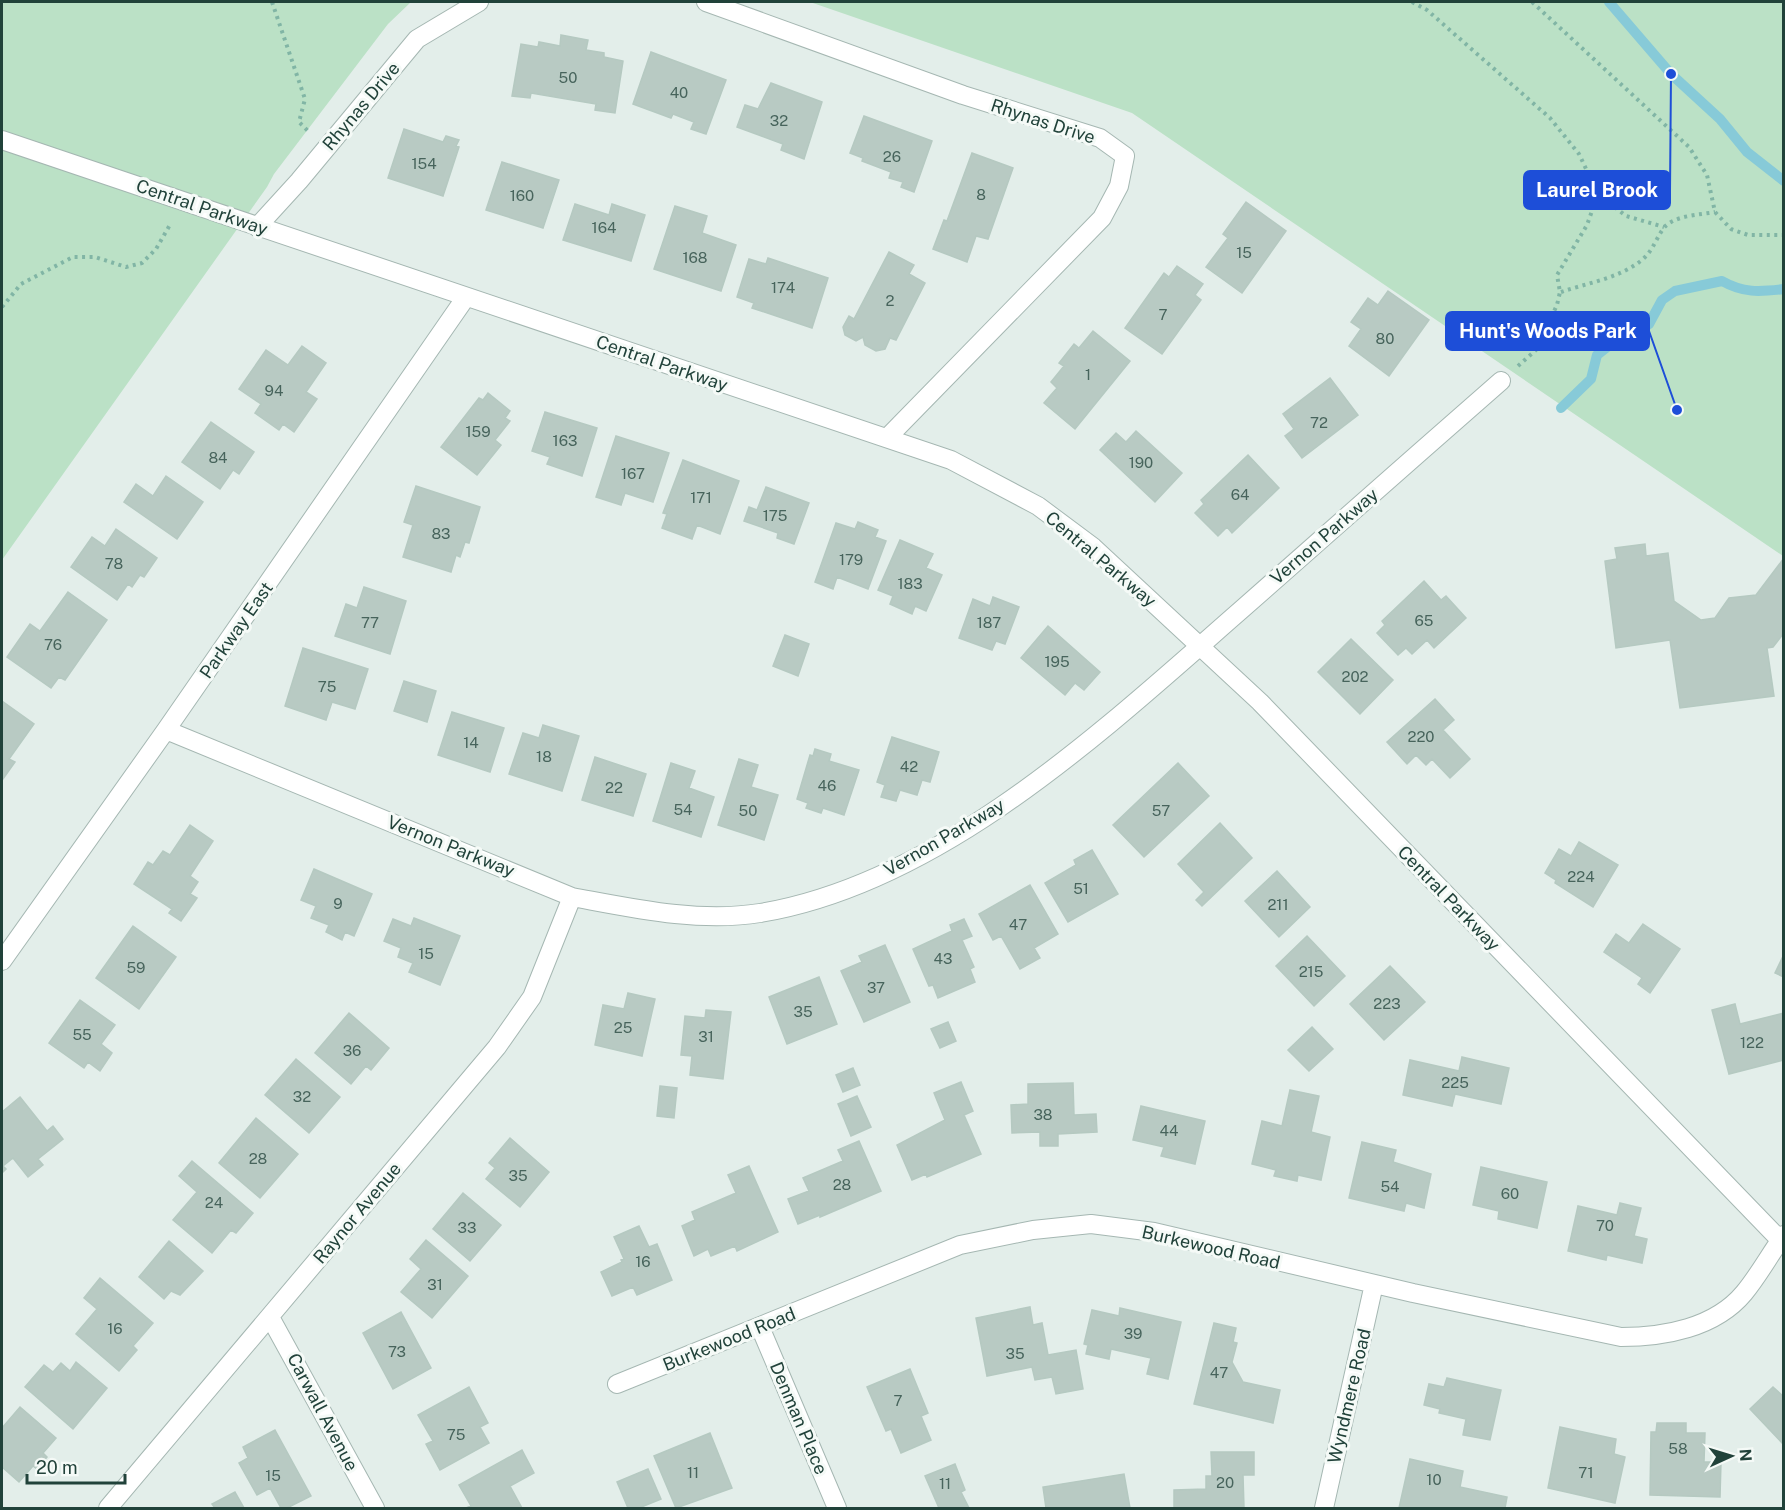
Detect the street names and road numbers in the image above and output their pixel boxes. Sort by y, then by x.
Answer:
street label: Rhynas Drive [318,58,404,154]
street label: Rhynas Drive [988,94,1098,148]
street label: Central Parkway [133,175,271,239]
street label: Central Parkway [593,331,731,395]
street label: Vernon Parkway [1266,483,1382,588]
street label: Central Parkway [1041,507,1161,612]
street label: Parkway East [195,578,277,682]
street label: Vernon Parkway [880,794,1008,880]
street label: Vernon Parkway [384,811,518,881]
street label: Central Parkway [1394,841,1505,955]
street label: Raynor Avenue [309,1158,405,1268]
street label: Burkewood Road [1140,1221,1282,1273]
street label: Burkewood Road [660,1303,798,1375]
street label: Wyndmere Road [1323,1327,1375,1465]
street label: Carwall Avenue [283,1350,363,1474]
street label: Denman Place [766,1359,832,1477]

